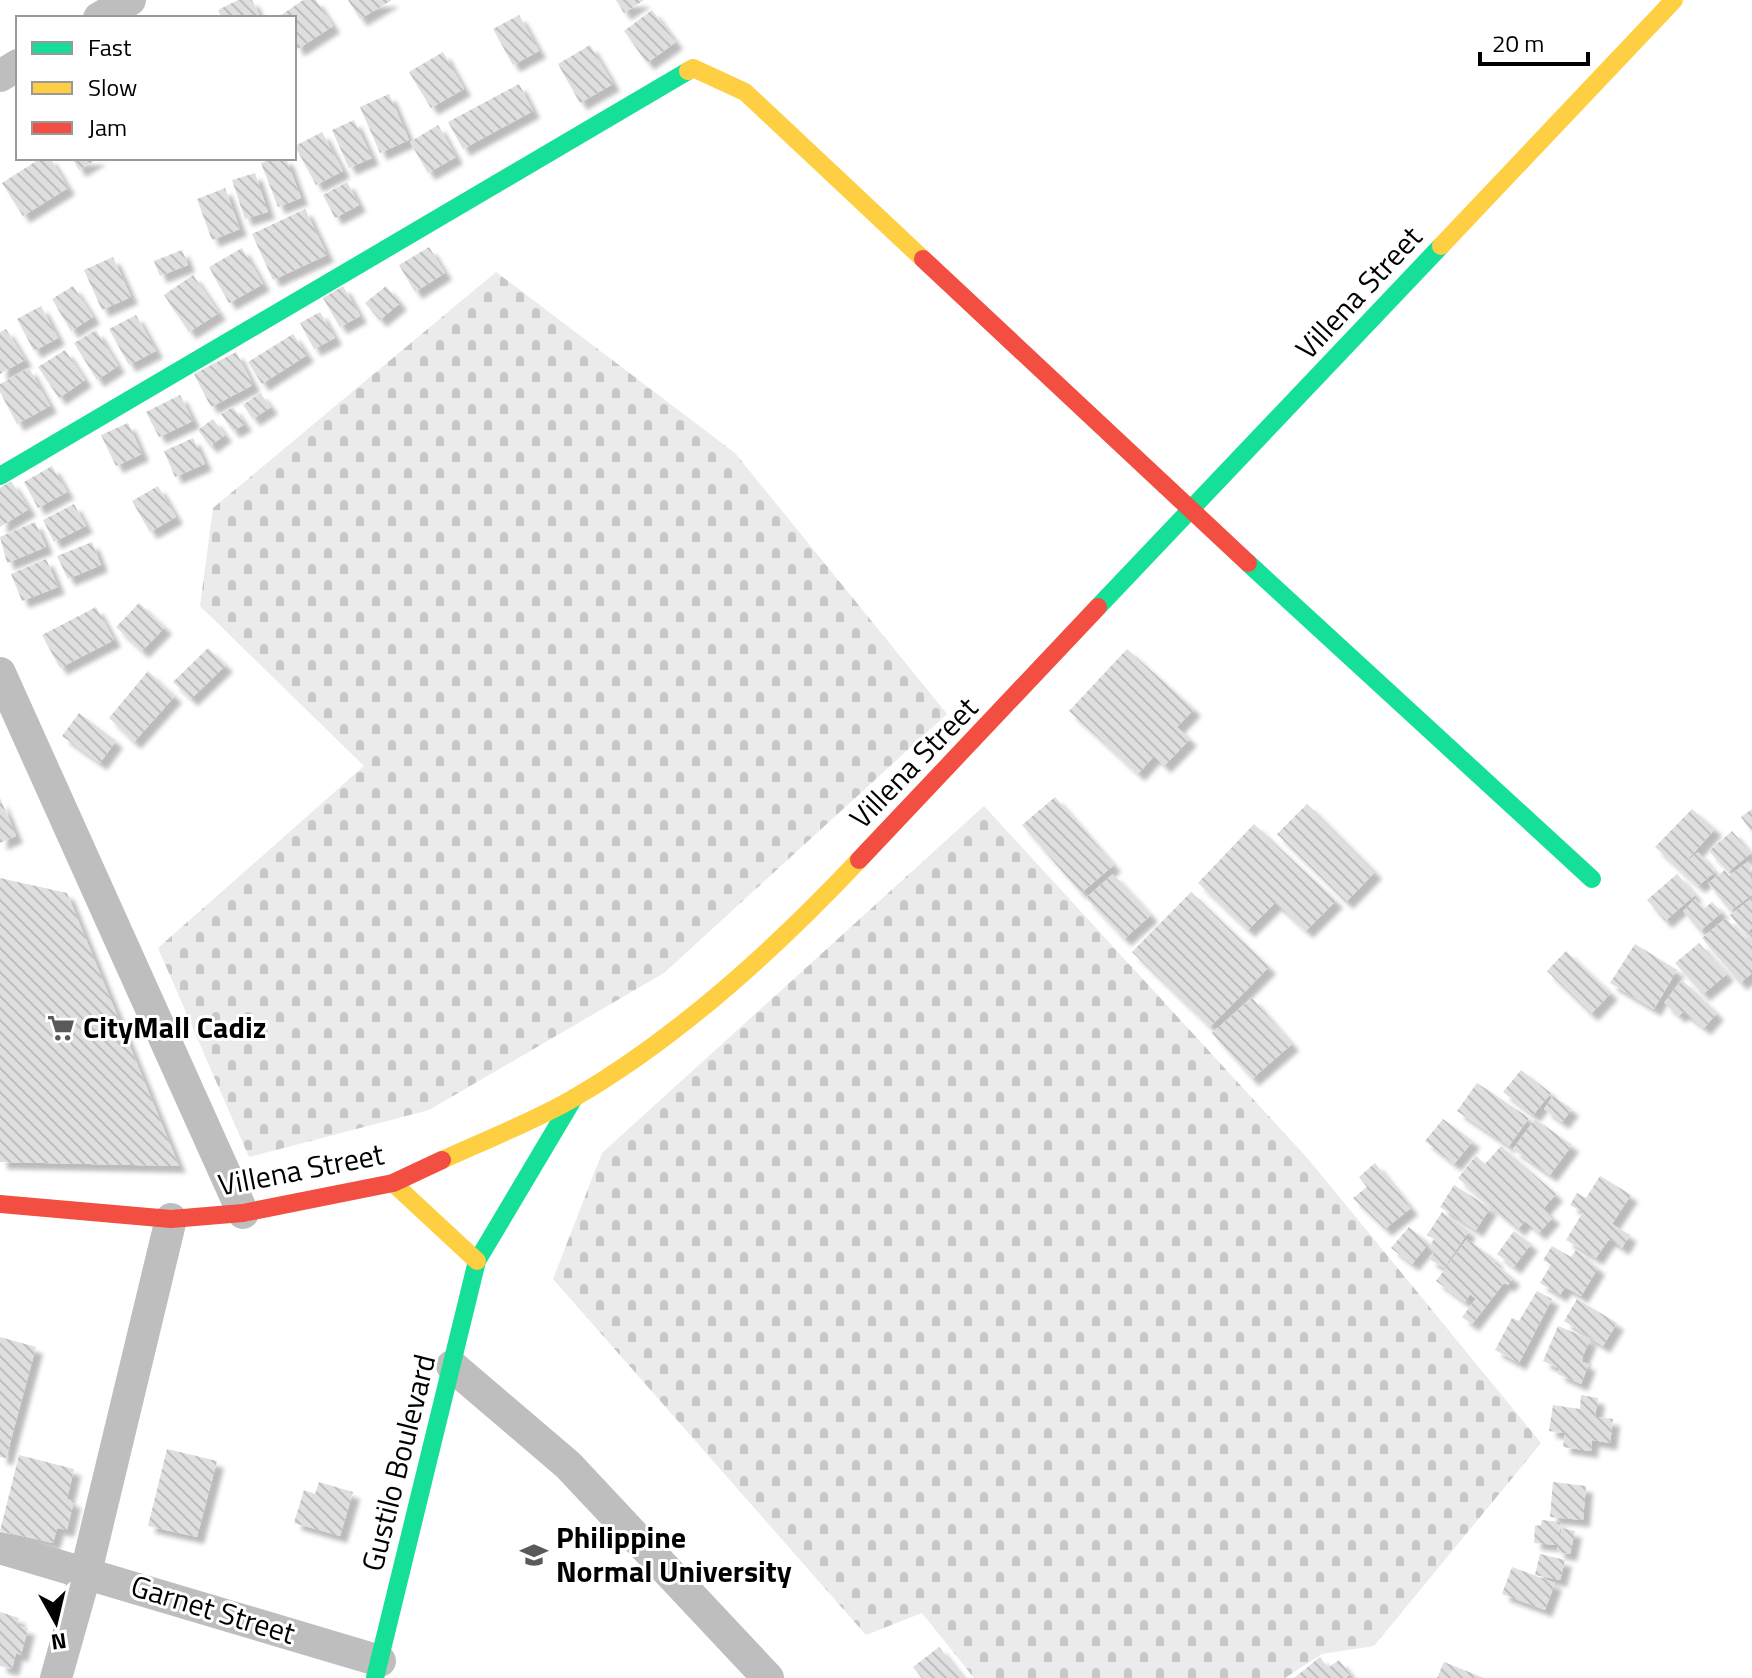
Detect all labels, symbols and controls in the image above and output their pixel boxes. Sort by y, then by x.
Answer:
legend [16,16,296,160]
scale bar [1480,16,1588,66]
text: 20 m [1492,25,1544,61]
text: Fast [88,29,132,65]
text: Slow [88,69,137,105]
text: Jam [88,109,127,145]
street label: Villena Street [1284,215,1433,369]
street label: Villena Street [838,686,989,839]
place label: CityMall Cadiz [83,1004,266,1050]
supermarket icon: CityMall Cadiz [46,1013,76,1043]
street label: Villena Street [214,1130,388,1208]
street label: Gustilo Boulevard [349,1349,447,1576]
place label: Philippine Normal University [556,1514,792,1594]
school or university icon: Philippine Normal University [519,1540,549,1570]
street label: Garnet Street [126,1562,302,1656]
north arrow [16,1582,96,1662]
text: N [49,1624,69,1660]

